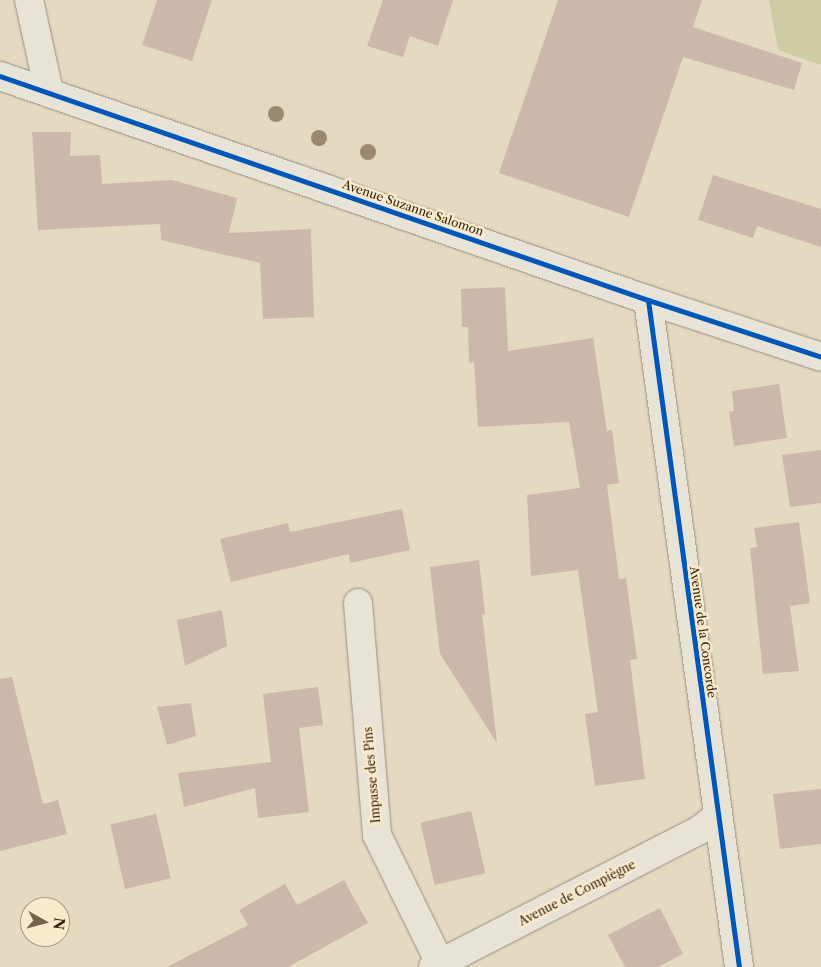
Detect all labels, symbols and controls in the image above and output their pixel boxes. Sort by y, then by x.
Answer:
street label: Avenue Suzanne Salomon [341,177,485,239]
street label: Avenue de la Concorde [687,565,719,699]
street label: Impasse des Pins [361,726,383,824]
street label: Avenue de Compiègne [516,857,638,929]
north arrow [20,897,70,947]
text: N [49,917,69,931]

